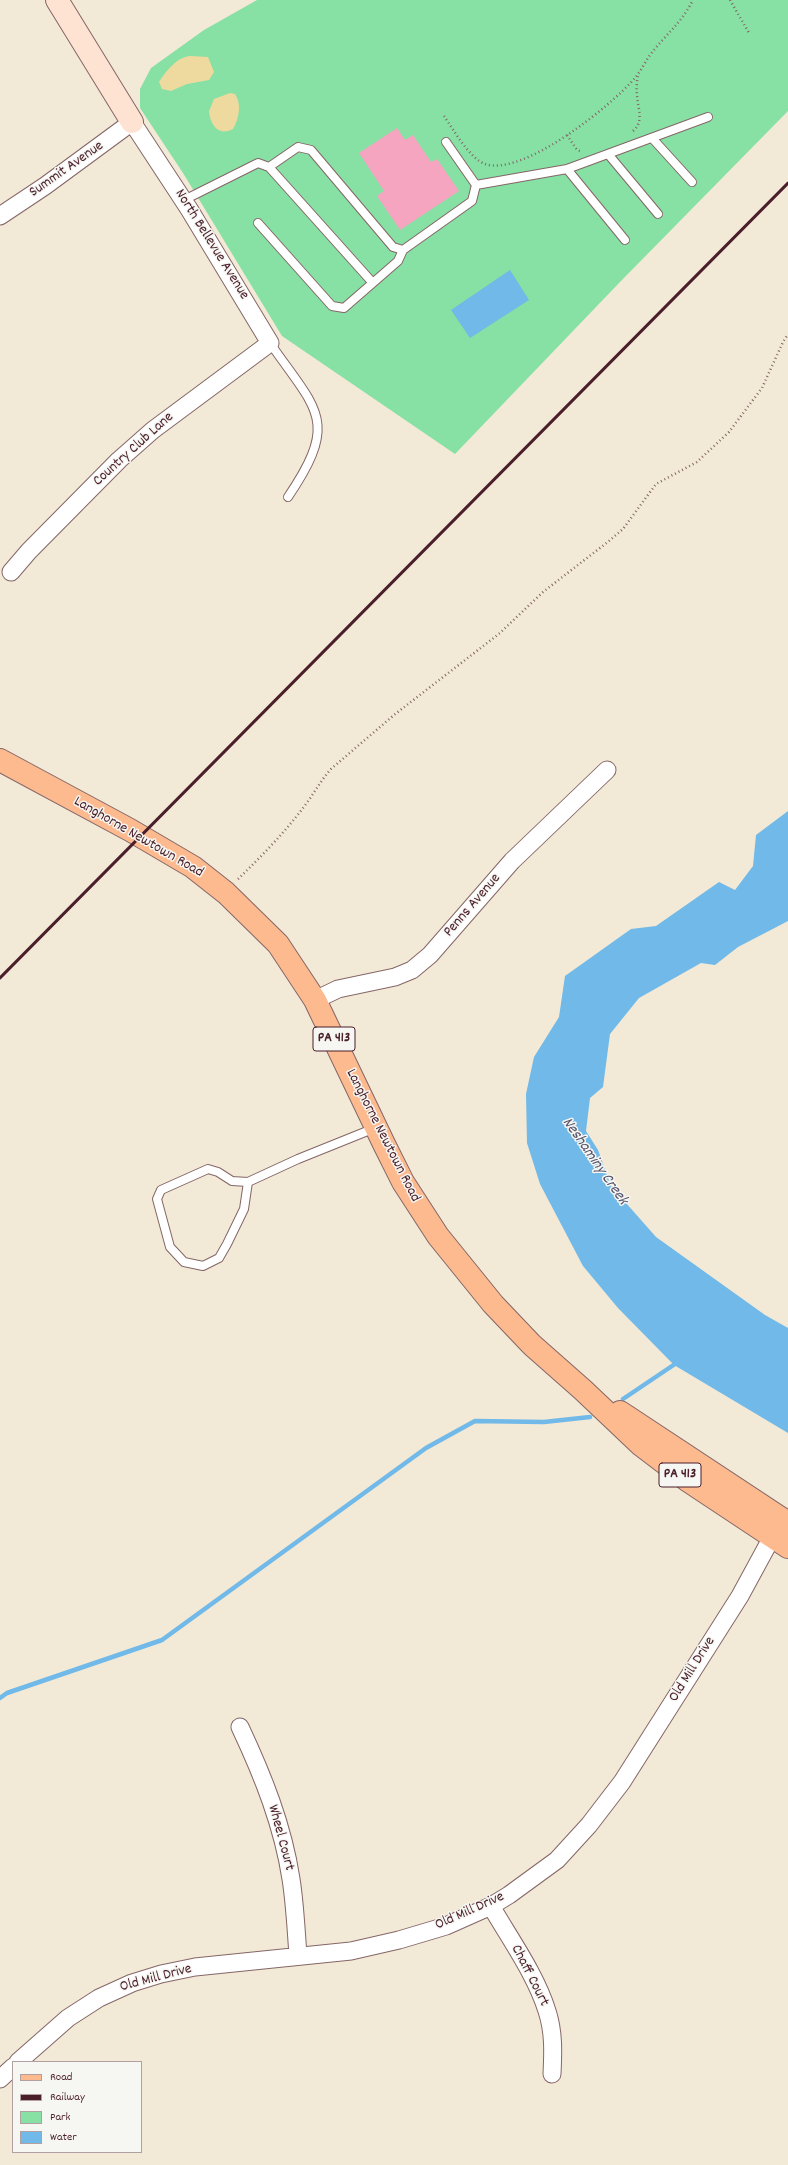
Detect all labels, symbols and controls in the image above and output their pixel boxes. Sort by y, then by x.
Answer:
street label: Summit Avenue [26,138,108,202]
street label: North Bellevue Avenue [170,186,252,304]
street label: Country Club Lane [90,409,178,491]
street label: Langhorne Newtown Road [70,794,206,882]
street label: Penns Avenue [441,871,505,941]
road number: PA 413 [313,1027,355,1051]
street label: Langhorne Newtown Road [341,1067,423,1205]
water label: Neshaminy Creek [557,1115,631,1209]
road number: PA 413 [659,1463,701,1487]
street label: Old Mill Drive [666,1634,720,1706]
street label: Wheel Court [263,1803,297,1873]
street label: Old Mill Drive [433,1889,507,1935]
street label: Chaff Court [506,1942,552,2010]
street label: Old Mill Drive [118,1961,194,1997]
legend [12,2061,142,2153]
text: Road [50,2069,72,2086]
text: Railway [50,2089,85,2106]
text: Park [50,2109,70,2126]
text: Water [50,2129,77,2146]

